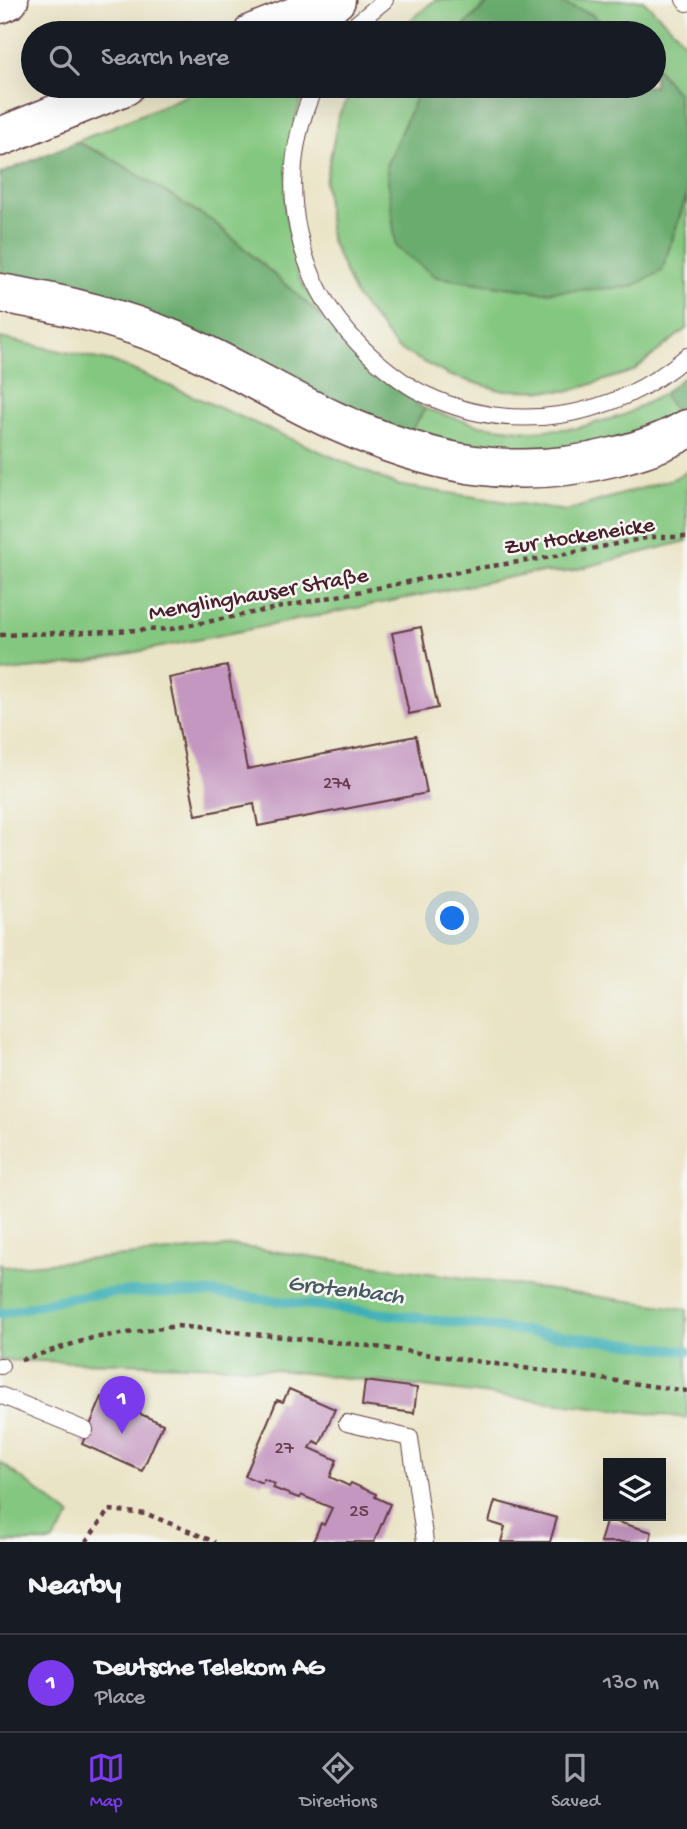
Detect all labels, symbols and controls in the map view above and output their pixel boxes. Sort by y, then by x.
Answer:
search box [21,21,666,98]
icon: search [45,41,83,79]
text: Search here [101,44,229,75]
street label: Zur Hockeneicke [502,512,658,563]
street label: Menglinghauser Straße [147,563,372,628]
house number: 274 [323,773,351,796]
your location [435,901,469,935]
water label: Grotenbach [286,1270,406,1313]
pin: 1 [99,1376,145,1434]
house number: 27 [274,1438,295,1461]
map controls [603,1458,666,1521]
button: layers [603,1458,666,1521]
house number: 25 [349,1501,369,1524]
text: Nearby [28,1570,121,1605]
text: Deutsche Telekom AG [95,1654,324,1685]
text: 1 [46,1670,56,1697]
text: 130 m [603,1670,659,1697]
text: Place [95,1685,145,1712]
tab: Map [87,1749,125,1814]
tab: Directions [300,1749,377,1814]
tab: Saved [551,1749,600,1814]

